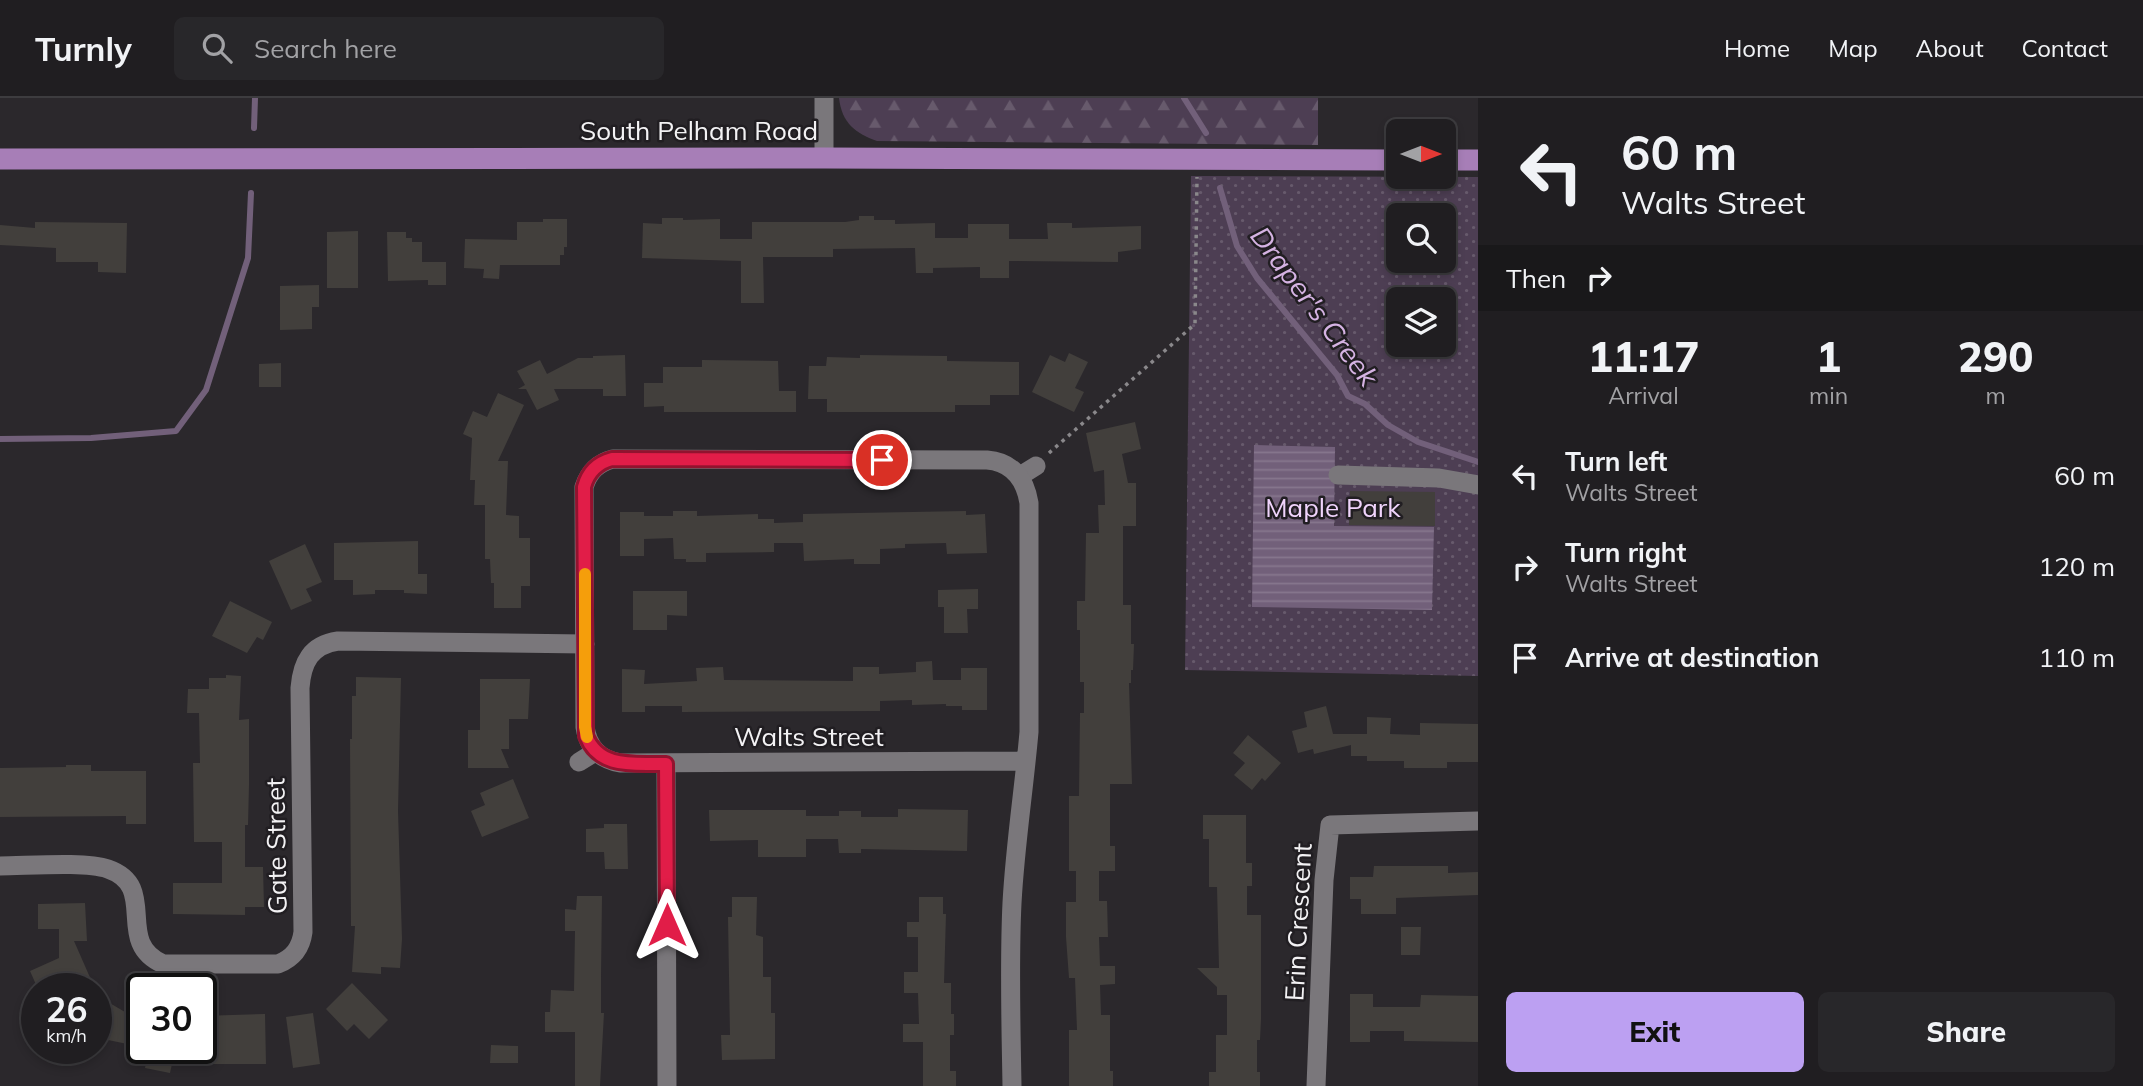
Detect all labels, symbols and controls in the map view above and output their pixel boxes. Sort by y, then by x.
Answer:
search box [174,17,664,80]
text: Turnly [35,28,132,69]
icon: search [198,29,236,67]
text: Search here [254,32,397,65]
text: Home [1724,33,1790,63]
text: Map [1828,33,1878,63]
text: About [1916,33,1984,63]
text: Contact [2022,33,2108,63]
street label: South Pelham Road [580,114,818,147]
north arrow [1386,119,1456,189]
map controls [1386,119,1456,357]
text: 60 m [1621,121,1737,182]
icon: left [1506,126,1597,217]
text: Walts Street [1621,182,1805,222]
button: search [1386,203,1456,273]
water label: Draper's Creek [1243,219,1388,394]
icon: right [1580,259,1618,297]
text: Then [1506,262,1566,295]
button: layers [1386,287,1456,357]
text: 11:17 [1588,330,1699,383]
text: 1 [1816,330,1841,383]
text: 290 [1958,330,2033,383]
text: Arrival [1608,381,1679,410]
text: min [1809,381,1848,410]
text: m [1985,381,2006,410]
pin [852,430,912,490]
icon: arrive [863,441,901,479]
text: Turn left [1565,445,1667,478]
icon: left [1506,457,1544,495]
text: 60 m [2054,459,2115,492]
text: Walts Street [1565,478,1698,507]
park label: Maple Park [1265,491,1401,524]
text: Turn right [1565,536,1686,569]
icon: right [1506,548,1544,586]
text: 120 m [2039,550,2115,583]
text: Walts Street [1565,569,1698,598]
icon: arrive [1506,639,1544,677]
text: Arrive at destination [1565,641,1820,674]
text: 110 m [2039,641,2115,674]
street label: Walts Street [734,720,884,753]
street label: Gate Street [258,778,294,914]
street label: Erin Crescent [1277,842,1319,1002]
position arrow [630,888,704,962]
speed limit sign: 30 [126,973,217,1064]
text: 26 [45,987,88,1031]
button: Exit [1506,992,1804,1072]
button: Share [1818,992,2115,1072]
text: km/h [46,1024,87,1047]

